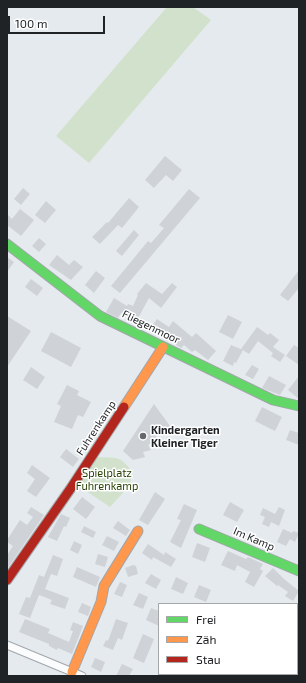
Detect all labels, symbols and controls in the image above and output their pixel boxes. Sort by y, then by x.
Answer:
scale bar [10,8,107,34]
text: 100 m [15,16,47,30]
street label: Fliegenmoor [120,307,182,347]
street label: Fuhrenkamp [73,398,119,458]
place label: Kindergarten Kleiner Tiger [151,423,220,449]
marker: Kindergarten Kleiner Tiger [138,431,148,441]
park label: Spielplatz Fuhrenkamp [76,466,138,492]
street label: Im Kamp [231,524,277,554]
legend [158,603,298,675]
text: Frei [196,612,216,626]
text: Zäh [196,632,216,646]
text: Stau [196,652,221,666]

